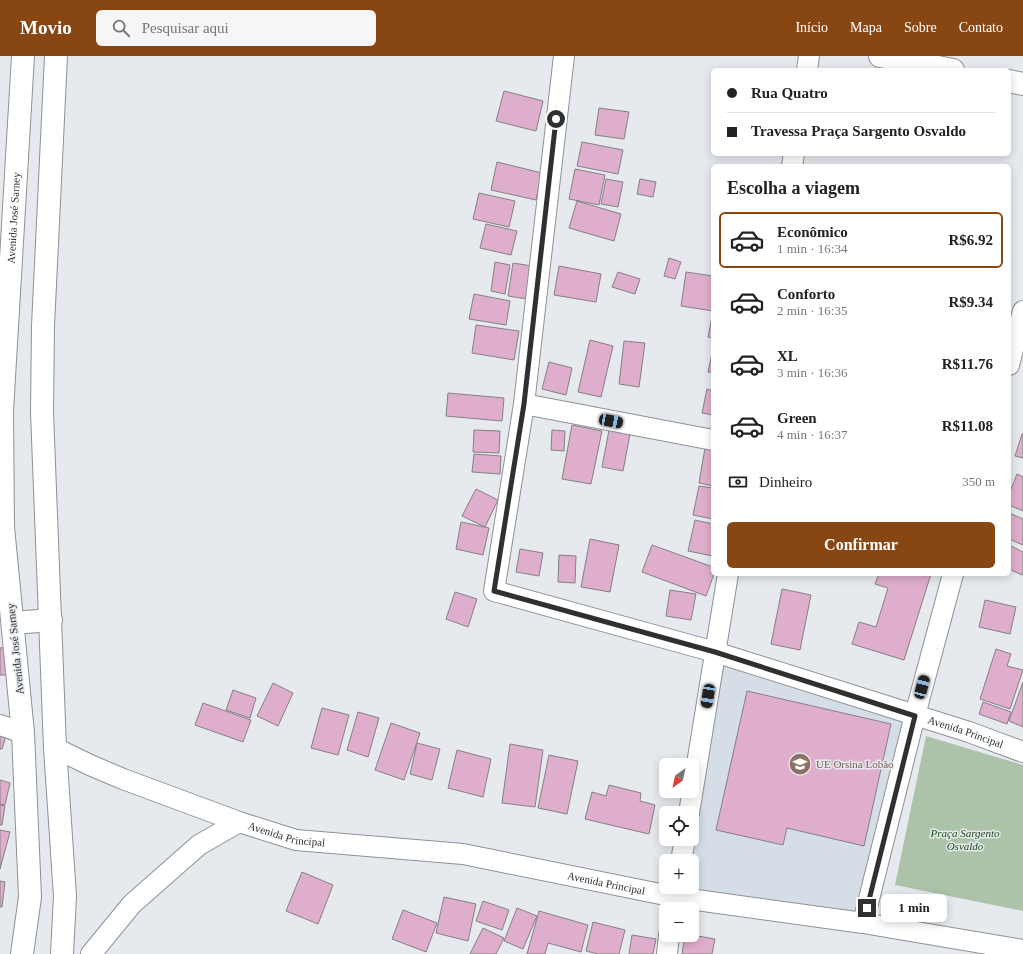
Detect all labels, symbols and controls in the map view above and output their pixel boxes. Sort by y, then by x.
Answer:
search box [96,10,376,46]
text: Movio [20,17,72,38]
icon: search [110,17,132,39]
text: Pesquisar aqui [142,20,229,36]
text: Início [795,20,828,35]
text: Mapa [850,20,882,35]
text: Sobre [904,20,937,35]
text: Contato [959,20,1003,35]
text: Rua Quatro [751,85,828,101]
route start [547,110,565,128]
text: Travessa Praça Sargento Osvaldo [751,123,966,139]
street label: Avenida José Sarney [5,171,22,264]
text: Escolha a viagem [727,178,860,198]
icon: car [729,222,765,258]
text: Econômico [777,224,848,240]
text: R$6.92 [948,232,993,248]
text: 1 min · 16:34 [777,241,847,256]
icon: car [729,284,765,320]
text: Conforto [777,286,835,302]
text: R$9.34 [948,294,993,310]
text: 2 min · 16:35 [777,303,847,318]
icon: car [729,346,765,382]
text: XL [777,348,798,364]
text: R$11.76 [942,356,993,372]
text: 3 min · 16:36 [777,365,847,380]
icon: car [729,408,765,444]
text: Green [777,410,817,426]
car [598,413,624,429]
text: R$11.08 [942,418,993,434]
text: 4 min · 16:37 [777,427,847,442]
icon: cash [727,471,749,493]
text: Dinheiro [759,474,812,490]
text: 350 m [962,474,995,489]
button: Confirmar [727,522,995,568]
street label: Avenida José Sarney [4,602,26,695]
car [913,674,931,700]
car [700,683,716,709]
street label: Avenida Principal [926,713,1005,750]
school or university icon: UE Orsina Lobão [787,751,813,777]
north arrow [659,758,699,798]
map controls [659,758,699,942]
place label: UE Orsina Lobão [816,758,894,770]
button: locate [659,806,699,846]
street label: Avenida Principal [247,819,326,848]
park label: Praça Sargento Osvaldo [930,827,1000,852]
button: + [659,854,699,894]
street label: Avenida Principal [566,869,646,897]
callout: 1 min [881,894,947,922]
route end [858,899,876,917]
text: 1 min [898,900,930,915]
button: − [659,902,699,942]

